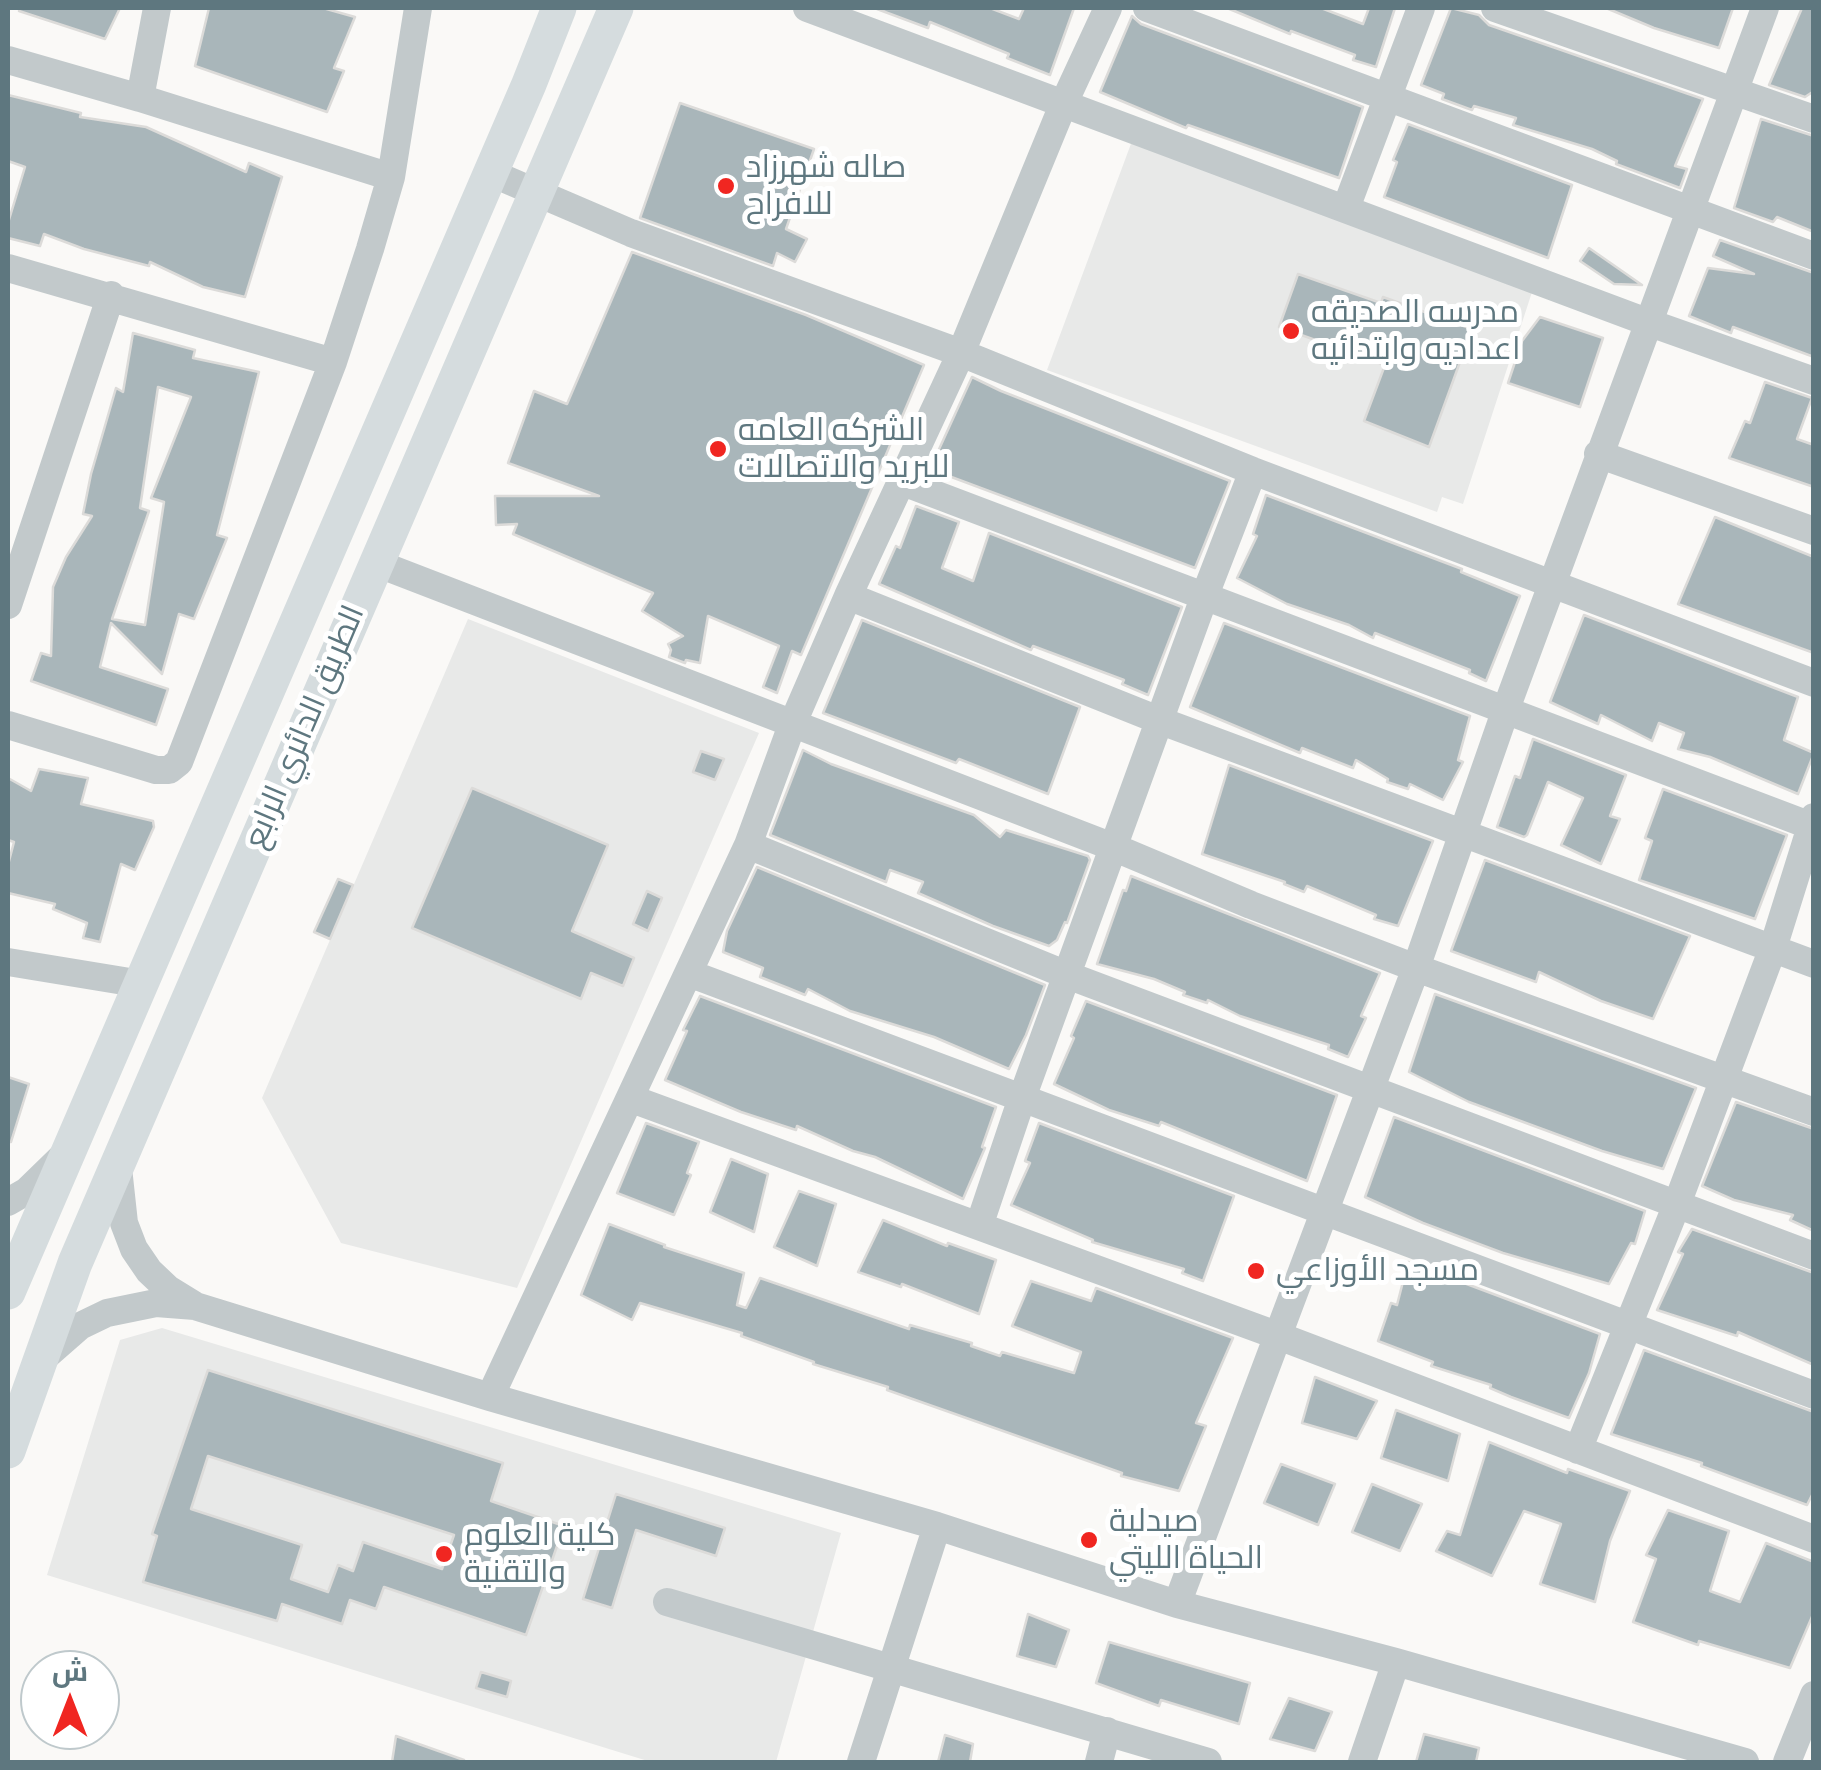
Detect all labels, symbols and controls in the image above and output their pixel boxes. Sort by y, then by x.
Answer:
place label: صاله شهرزاد للافراح [746,149,906,224]
marker: صاله شهرزاد للافراح [715,175,737,197]
place label: مدرسه الصديقه اعداديه وابتدائيه [1311,294,1521,369]
marker: مدرسه الصديقه اعداديه وابتدائيه [1280,320,1302,342]
place label: الشركه العامه للبريد والاتصالات [738,412,949,487]
marker: الشركه العامه للبريد والاتصالات [707,438,729,460]
street label: الطريق الدائري الرابع [236,600,374,854]
place label: مسجد الأوزاعي [1276,1252,1479,1290]
marker: مسجد الأوزاعي [1245,1260,1267,1282]
place label: صيدلية الحياة الليتي [1109,1503,1263,1578]
place label: كلية العلوم والتقنية [464,1517,615,1592]
marker: صيدلية الحياة الليتي [1078,1529,1100,1551]
marker: كلية العلوم والتقنية [433,1543,455,1565]
north arrow [20,1650,120,1750]
text: ش [52,1655,88,1688]

